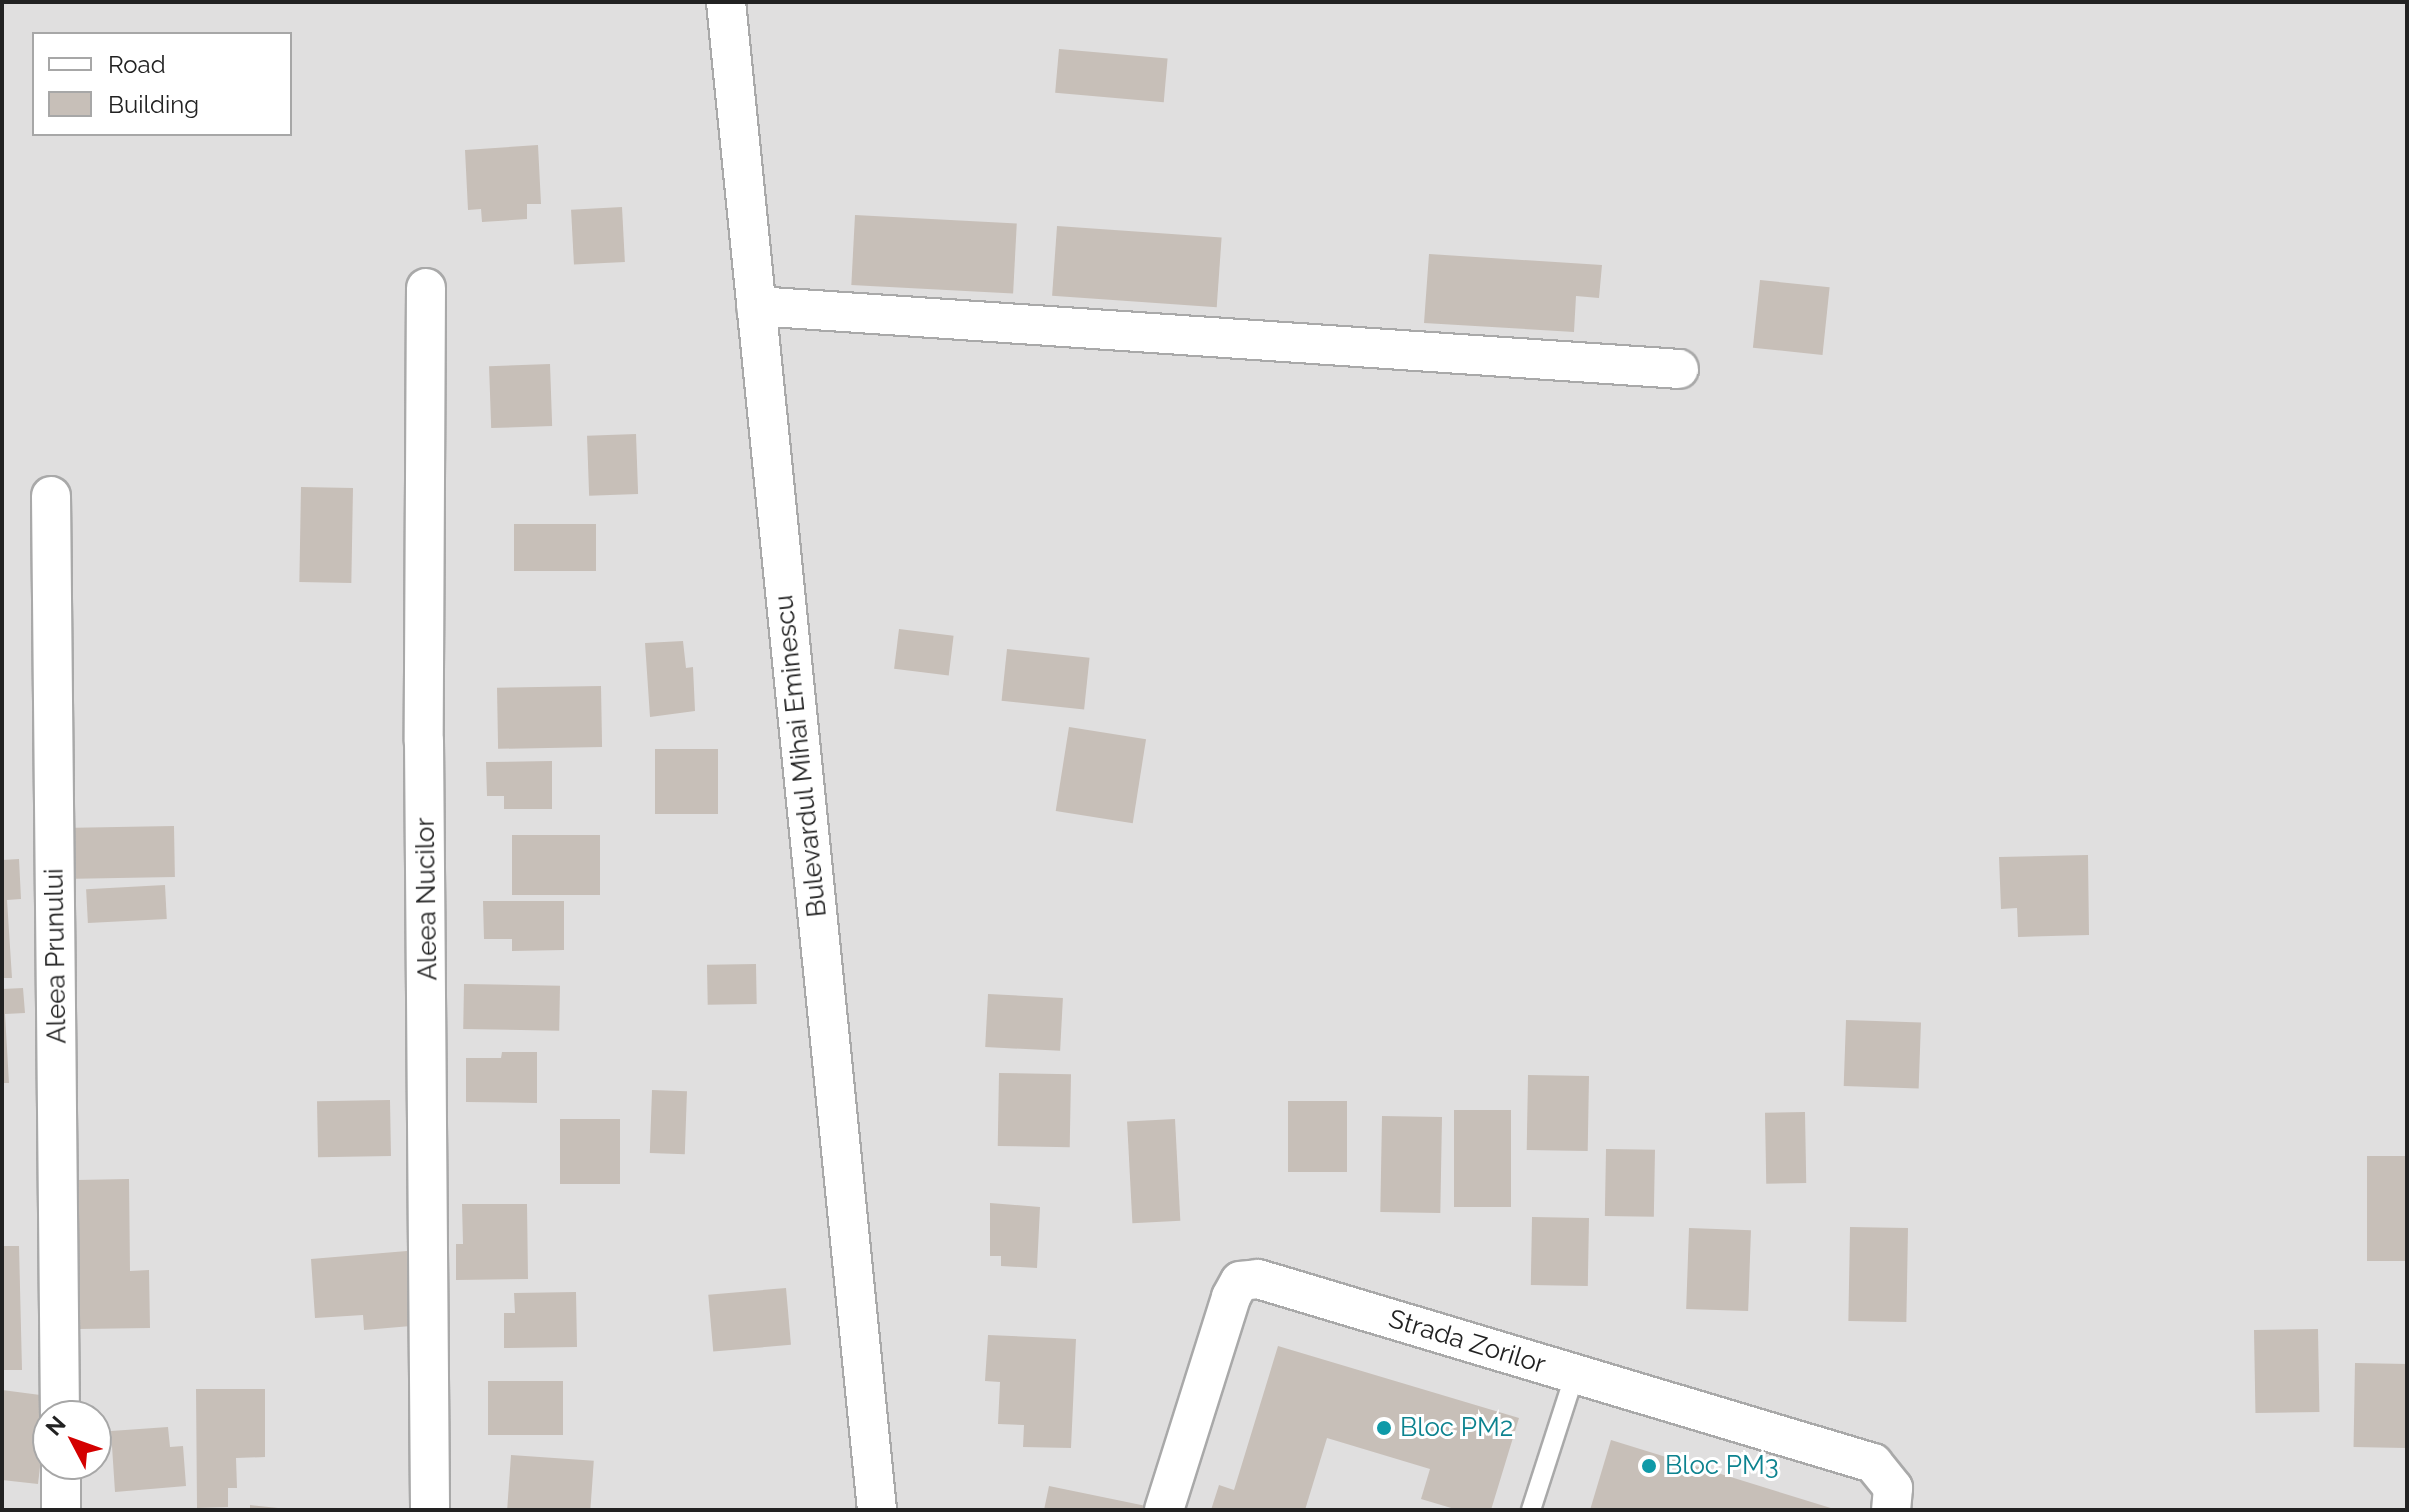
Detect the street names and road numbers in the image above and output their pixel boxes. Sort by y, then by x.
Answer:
street label: Bulevardul Mihai Eminescu [769,593,833,919]
street label: Aleea Nucilor [410,817,444,981]
street label: Aleea Prunului [39,868,73,1044]
street label: Strada Zorilor [1385,1303,1549,1381]

